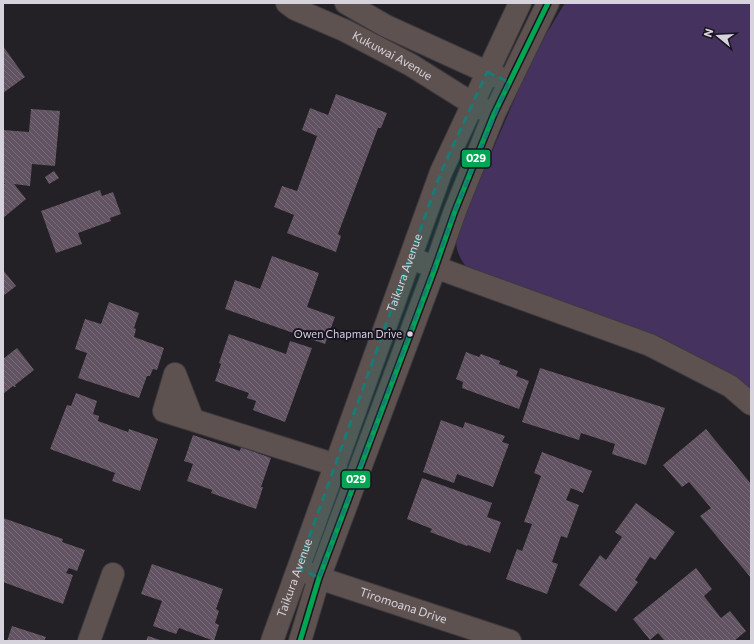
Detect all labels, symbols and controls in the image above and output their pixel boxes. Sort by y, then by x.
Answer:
north arrow [698,16,738,56]
text: N [701,27,715,39]
street label: Kukuwai Avenue [350,28,435,83]
line badge: 029 [461,149,491,168]
text: 029 [466,151,486,164]
street label: Taikura Avenue [383,232,424,314]
place label: Owen Chapman Drive [294,327,402,340]
marker: Owen Chapman Drive [405,329,415,339]
line badge: 029 [341,470,371,489]
text: 029 [346,472,366,485]
street label: Taikura Avenue [273,536,314,619]
street label: Tiromoana Drive [358,584,449,626]

